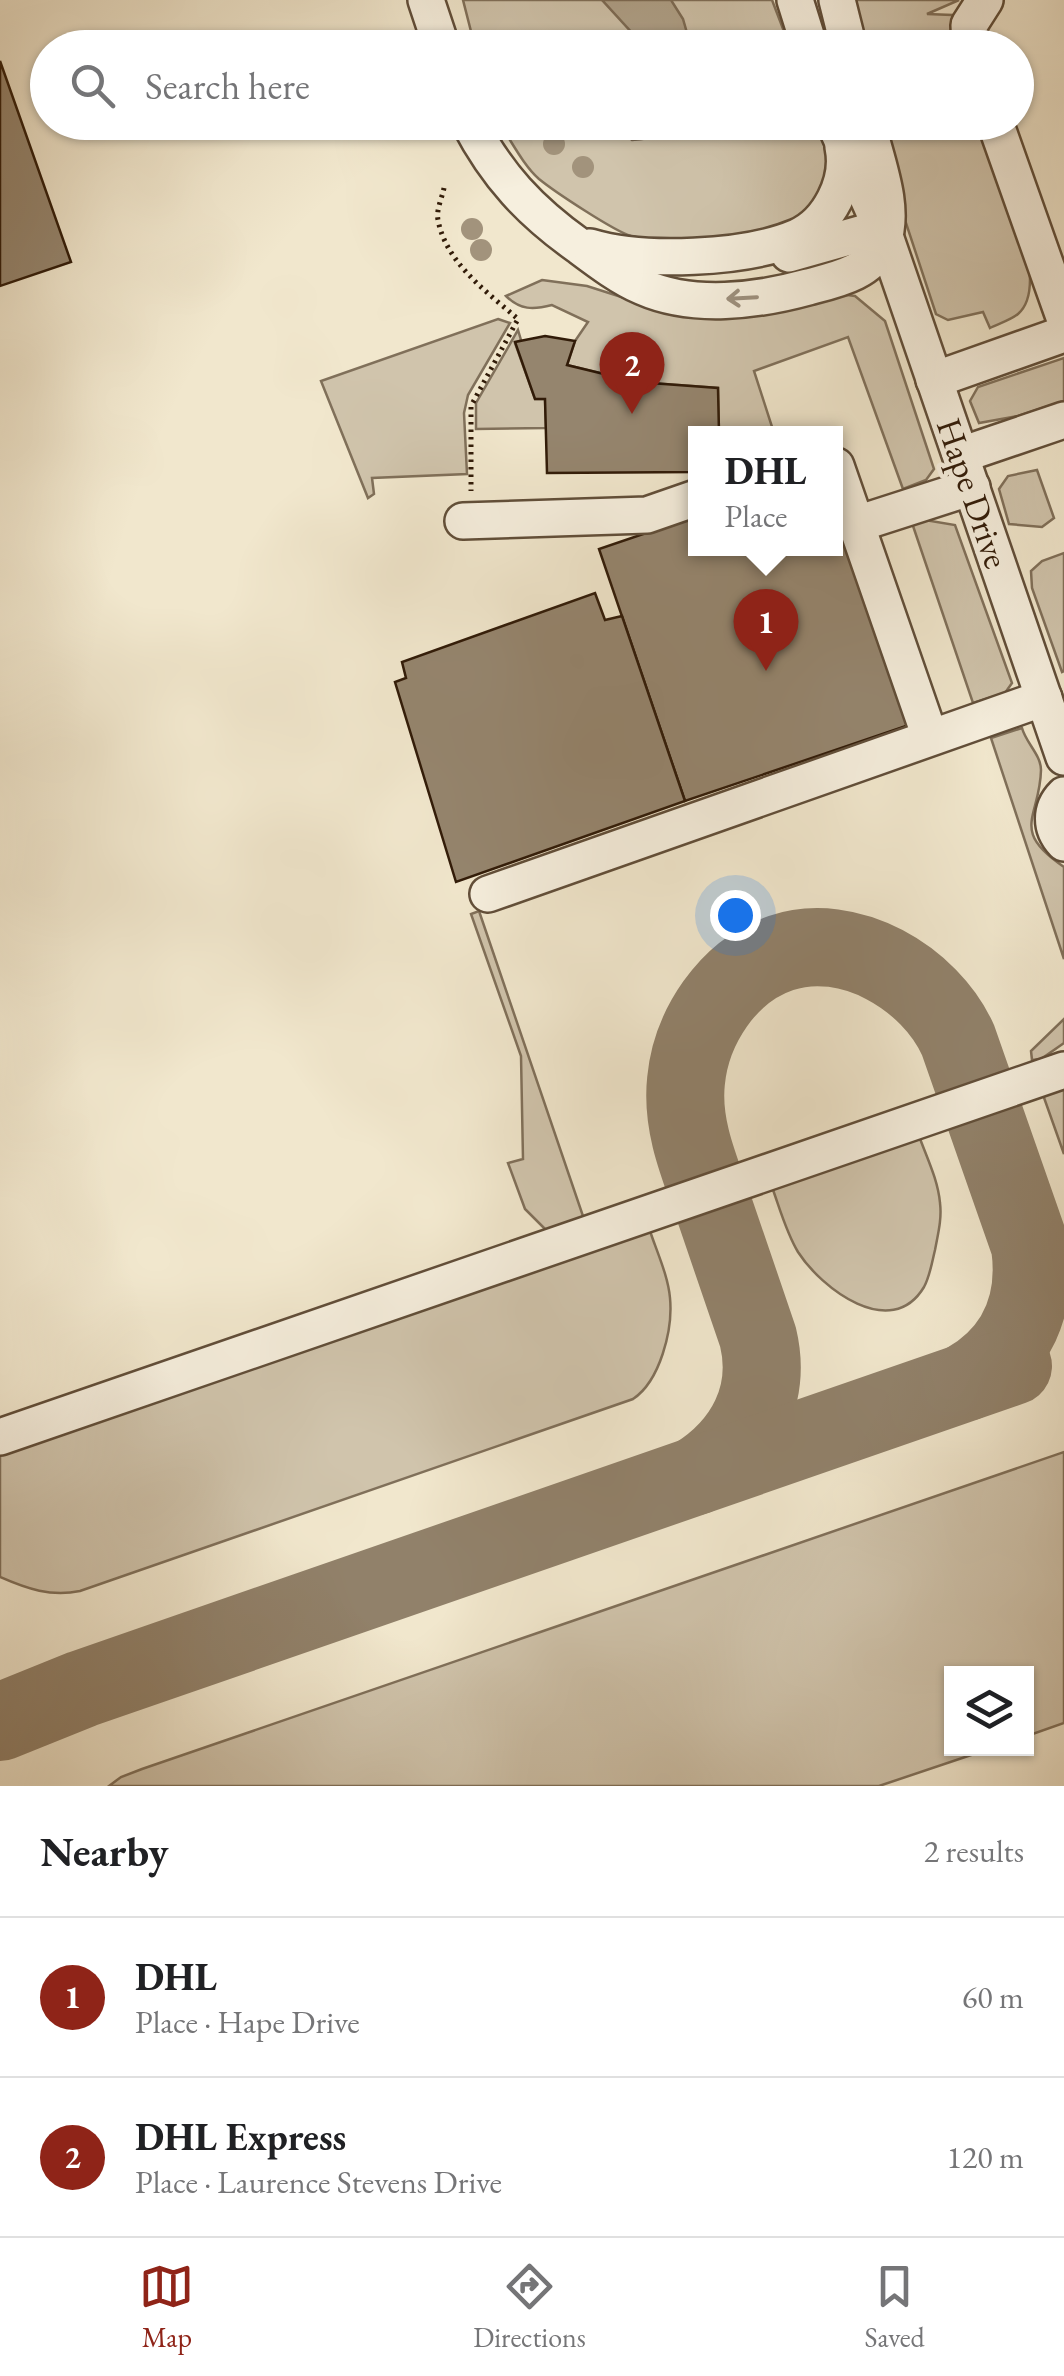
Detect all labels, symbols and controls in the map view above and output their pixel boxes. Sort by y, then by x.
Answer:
search box [30,30,1034,140]
icon: search [65,58,120,113]
text: Search here [145,61,310,110]
one-way arrow [727,289,759,308]
pin: 2 [600,332,664,414]
street label: Hape Drive [927,412,1020,574]
popup [688,426,843,556]
text: DHL [725,446,806,495]
text: Place [725,495,788,537]
pin: 1 [734,588,798,671]
your location [710,890,761,941]
map controls [944,1666,1034,1756]
button: layers [944,1666,1034,1756]
text: Nearby [40,1824,169,1879]
text: 2 results [924,1830,1024,1872]
text: DHL [135,1952,217,2001]
text: 1 [64,1976,81,2018]
text: 60 m [962,1976,1024,2018]
text: Place · Hape Drive [135,2001,360,2043]
text: DHL Express [135,2112,346,2161]
text: 2 [64,2136,81,2178]
text: 120 m [947,2136,1024,2178]
text: Place · Laurence Stevens Drive [135,2161,502,2203]
tab: Map [139,2259,194,2355]
tab: Directions [473,2259,586,2355]
tab: Saved [865,2259,925,2355]

